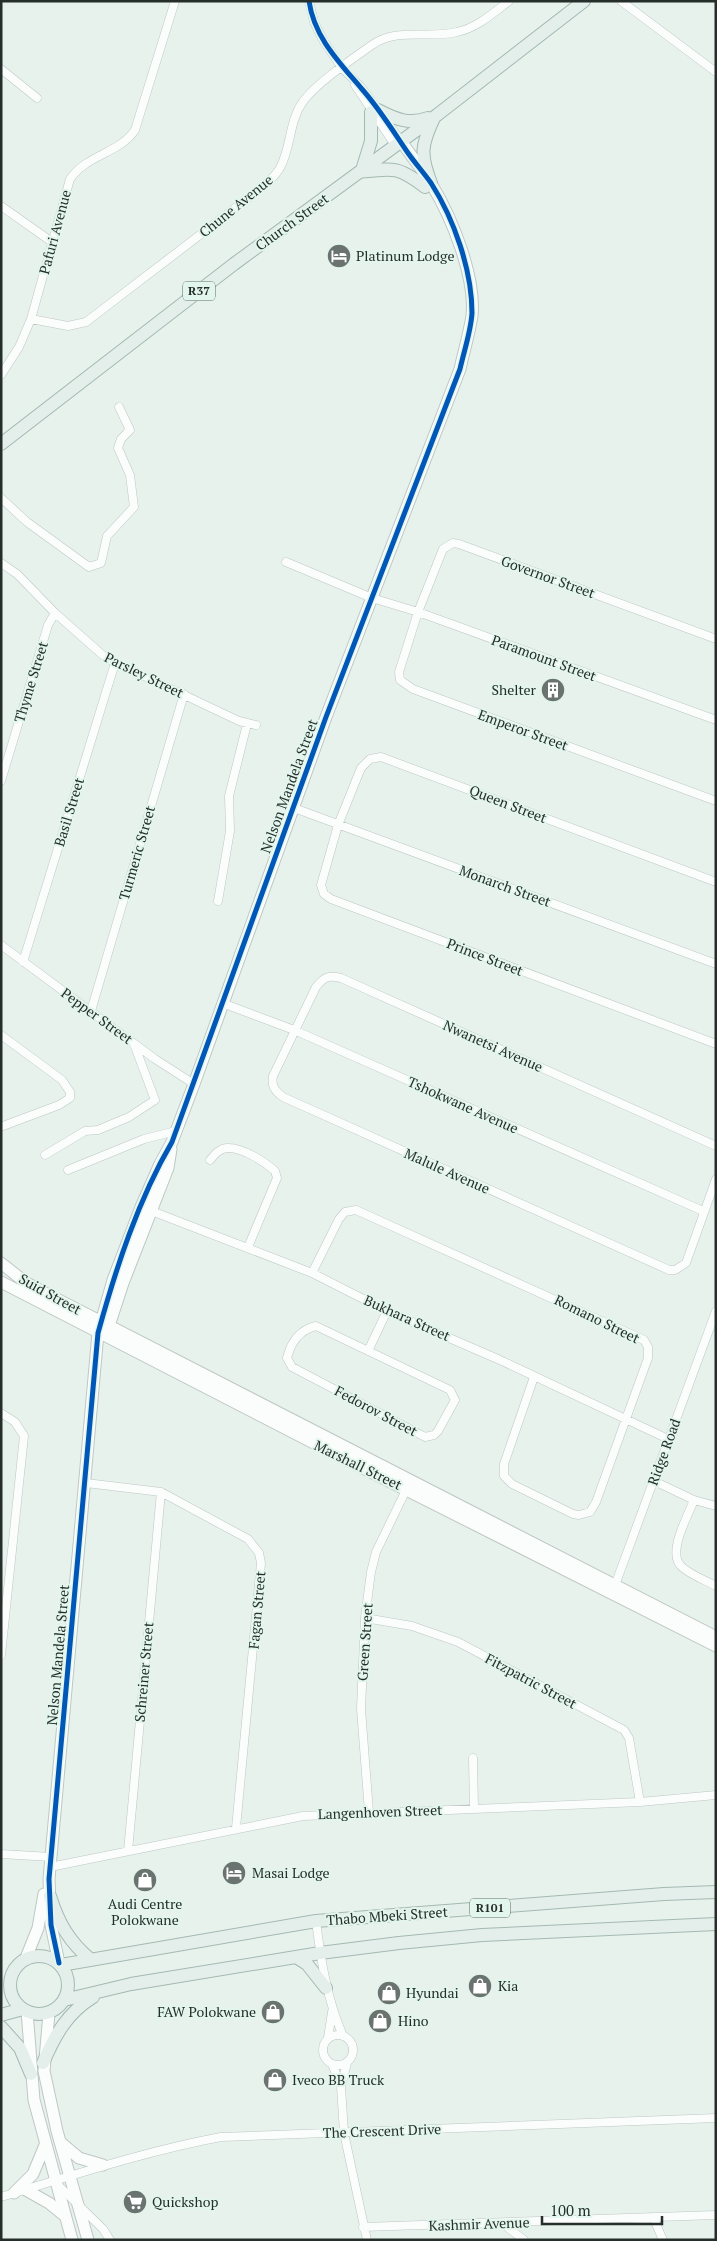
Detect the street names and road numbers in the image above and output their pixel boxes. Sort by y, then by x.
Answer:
street label: Chune Avenue [195,170,276,241]
street label: Pafuri Avenue [34,187,75,276]
street label: Church Street [251,188,333,255]
road number: R37 [183,282,215,300]
street label: Governor Street [499,551,598,603]
street label: Paramount Street [489,630,600,686]
street label: Thyme Street [9,638,52,725]
street label: Parsley Street [102,647,188,702]
street label: Emperor Street [476,704,572,755]
street label: Nelson Mandela Street [255,715,322,856]
street label: Basil Street [49,774,88,849]
street label: Queen Street [467,780,550,827]
street label: Turmeric Street [114,803,159,902]
street label: Monarch Street [457,860,554,911]
street label: Prince Street [444,933,527,980]
street label: Pepper Street [58,983,137,1048]
street label: Nwanetsi Avenue [440,1015,546,1076]
street label: Tshokwane Avenue [405,1072,521,1137]
street label: Malule Avenue [401,1143,493,1198]
street label: Suid Street [16,1269,85,1319]
street label: Bukhara Street [361,1290,454,1345]
street label: Romano Street [552,1290,644,1348]
street label: Fedorov Street [332,1381,422,1441]
street label: Ridge Road [643,1416,684,1488]
street label: Marshall Street [311,1435,406,1494]
street label: Fagan Street [244,1569,269,1650]
street label: Nelson Mandela Street [42,1583,73,1726]
street label: Green Street [352,1602,377,1682]
street label: Schreiner Street [130,1620,157,1723]
street label: Fitzpatric Street [482,1648,581,1713]
street label: Langenhoven Street [317,1800,443,1823]
road number: R101 [470,1899,510,1918]
street label: Thabo Mbeki Street [326,1902,449,1929]
street label: The Crescent Drive [322,2119,442,2142]
street label: Kashmir Avenue [428,2212,530,2235]

